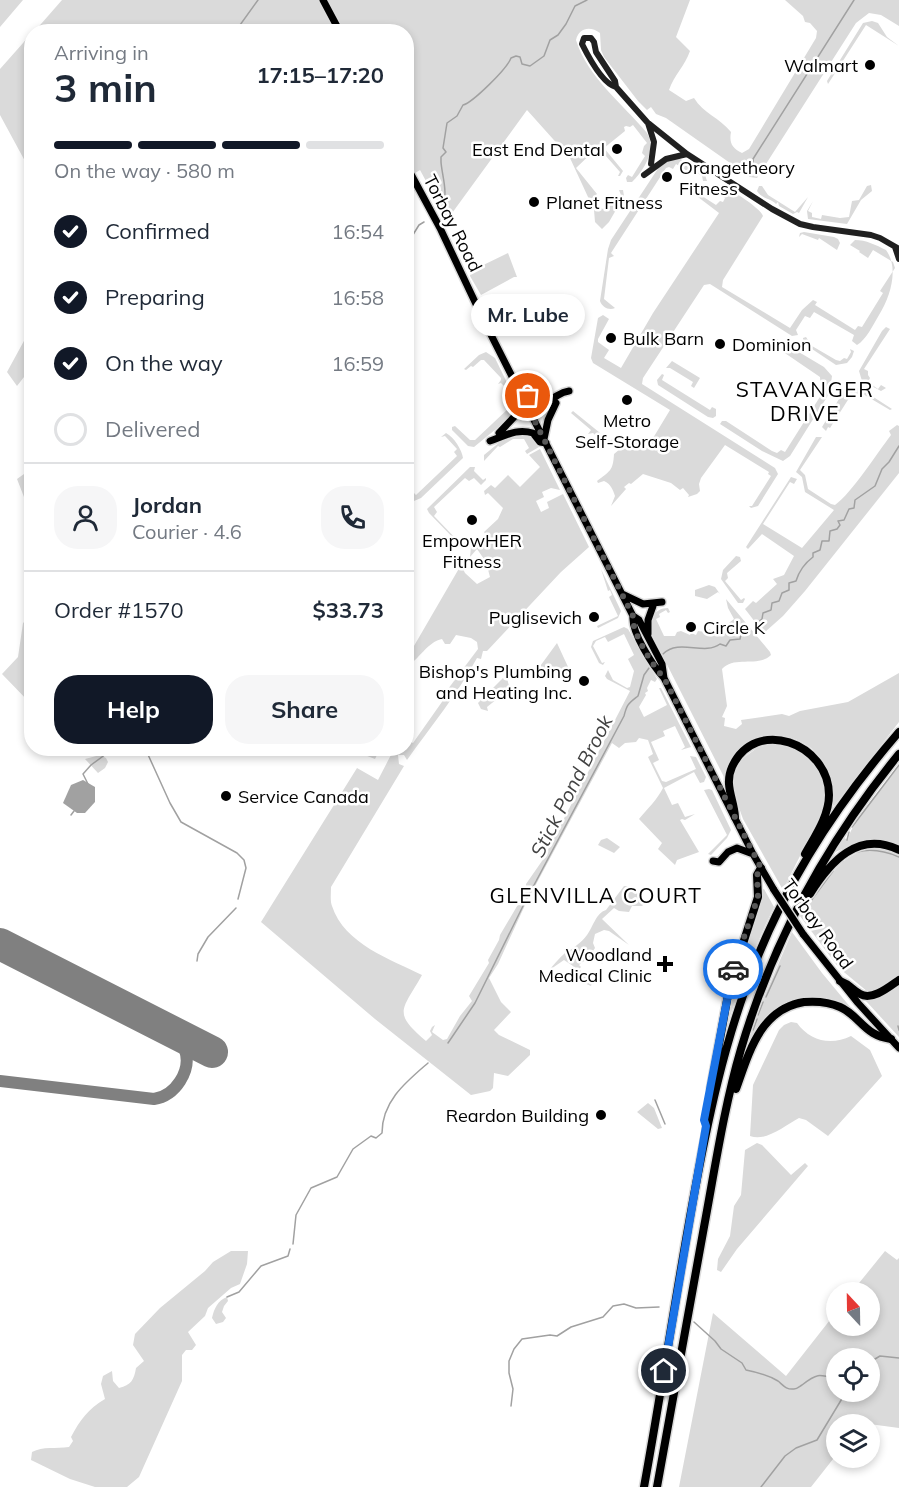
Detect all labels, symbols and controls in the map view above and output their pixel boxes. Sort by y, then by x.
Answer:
text: Arriving in [54,40,149,65]
place label: Walmart [784,54,858,77]
marker: Walmart [863,58,877,72]
text: 17:15–17:20 [256,61,384,89]
text: 3 min [54,63,157,112]
place label: East End Dental [472,138,605,161]
marker: East End Dental [610,142,624,156]
place label: Orangetheory Fitness [679,156,795,200]
text: On the way · 580 m [54,158,235,183]
street label: Torbay Road [419,170,487,276]
marker: Orangetheory Fitness [660,170,674,184]
place label: Planet Fitness [546,191,663,214]
marker: Planet Fitness [527,195,541,209]
icon: check [54,215,87,248]
text: Confirmed [105,217,210,245]
text: 16:54 [331,219,384,244]
icon: check [54,281,87,314]
text: Preparing [105,283,205,311]
text: 16:58 [331,285,384,310]
callout: Mr. Lube [471,294,585,336]
text: Mr. Lube [487,302,569,327]
place label: Bulk Barn [623,327,704,350]
marker: Bulk Barn [604,331,618,345]
place label: Dominion [732,333,811,356]
marker: Dominion [713,337,727,351]
icon: check [54,347,87,380]
text: On the way [105,349,223,377]
text: 16:59 [331,351,384,376]
pin [502,370,553,421]
district label: STAVANGER DRIVE [736,376,874,426]
icon: bag [511,379,544,412]
marker: Metro Self-Storage [620,393,634,407]
place label: Metro Self-Storage [575,409,679,453]
text: Delivered [105,415,200,443]
button: person [54,486,117,549]
button: phone [321,486,384,549]
text: Jordan [132,491,202,519]
marker: EmpowHER Fitness [465,513,479,527]
text: Courier · 4.6 [132,519,242,544]
place label: EmpowHER Fitness [422,529,522,573]
text: Order #1570 [54,596,184,624]
text: $33.73 [313,596,384,624]
place label: Puglisevich [489,606,582,629]
marker: Puglisevich [587,610,601,624]
place label: Circle K [703,616,766,639]
marker: Circle K [684,620,698,634]
place label: Bishop's Plumbing and Heating Inc. [419,660,572,704]
marker: Bishop's Plumbing and Heating Inc. [577,674,591,688]
button: Help [54,675,213,744]
button: Share [225,675,384,744]
water label: Stick Pond Brook [524,710,618,861]
place label: Service Canada [238,785,369,808]
marker: Service Canada [219,789,233,803]
street label: Torbay Road [777,874,859,974]
district label: GLENVILLA COURT [489,882,703,908]
courier [703,939,763,999]
place label: Woodland Medical Clinic [538,943,652,987]
icon: car [717,953,750,986]
marker: Woodland Medical Clinic [656,955,674,973]
place label: Reardon Building [446,1104,589,1127]
marker: Reardon Building [594,1108,608,1122]
north arrow [826,1282,880,1336]
map controls [826,1282,880,1468]
pin [638,1345,689,1396]
button: locate [826,1348,880,1402]
icon: home [647,1354,680,1387]
button: layers [826,1414,880,1468]

